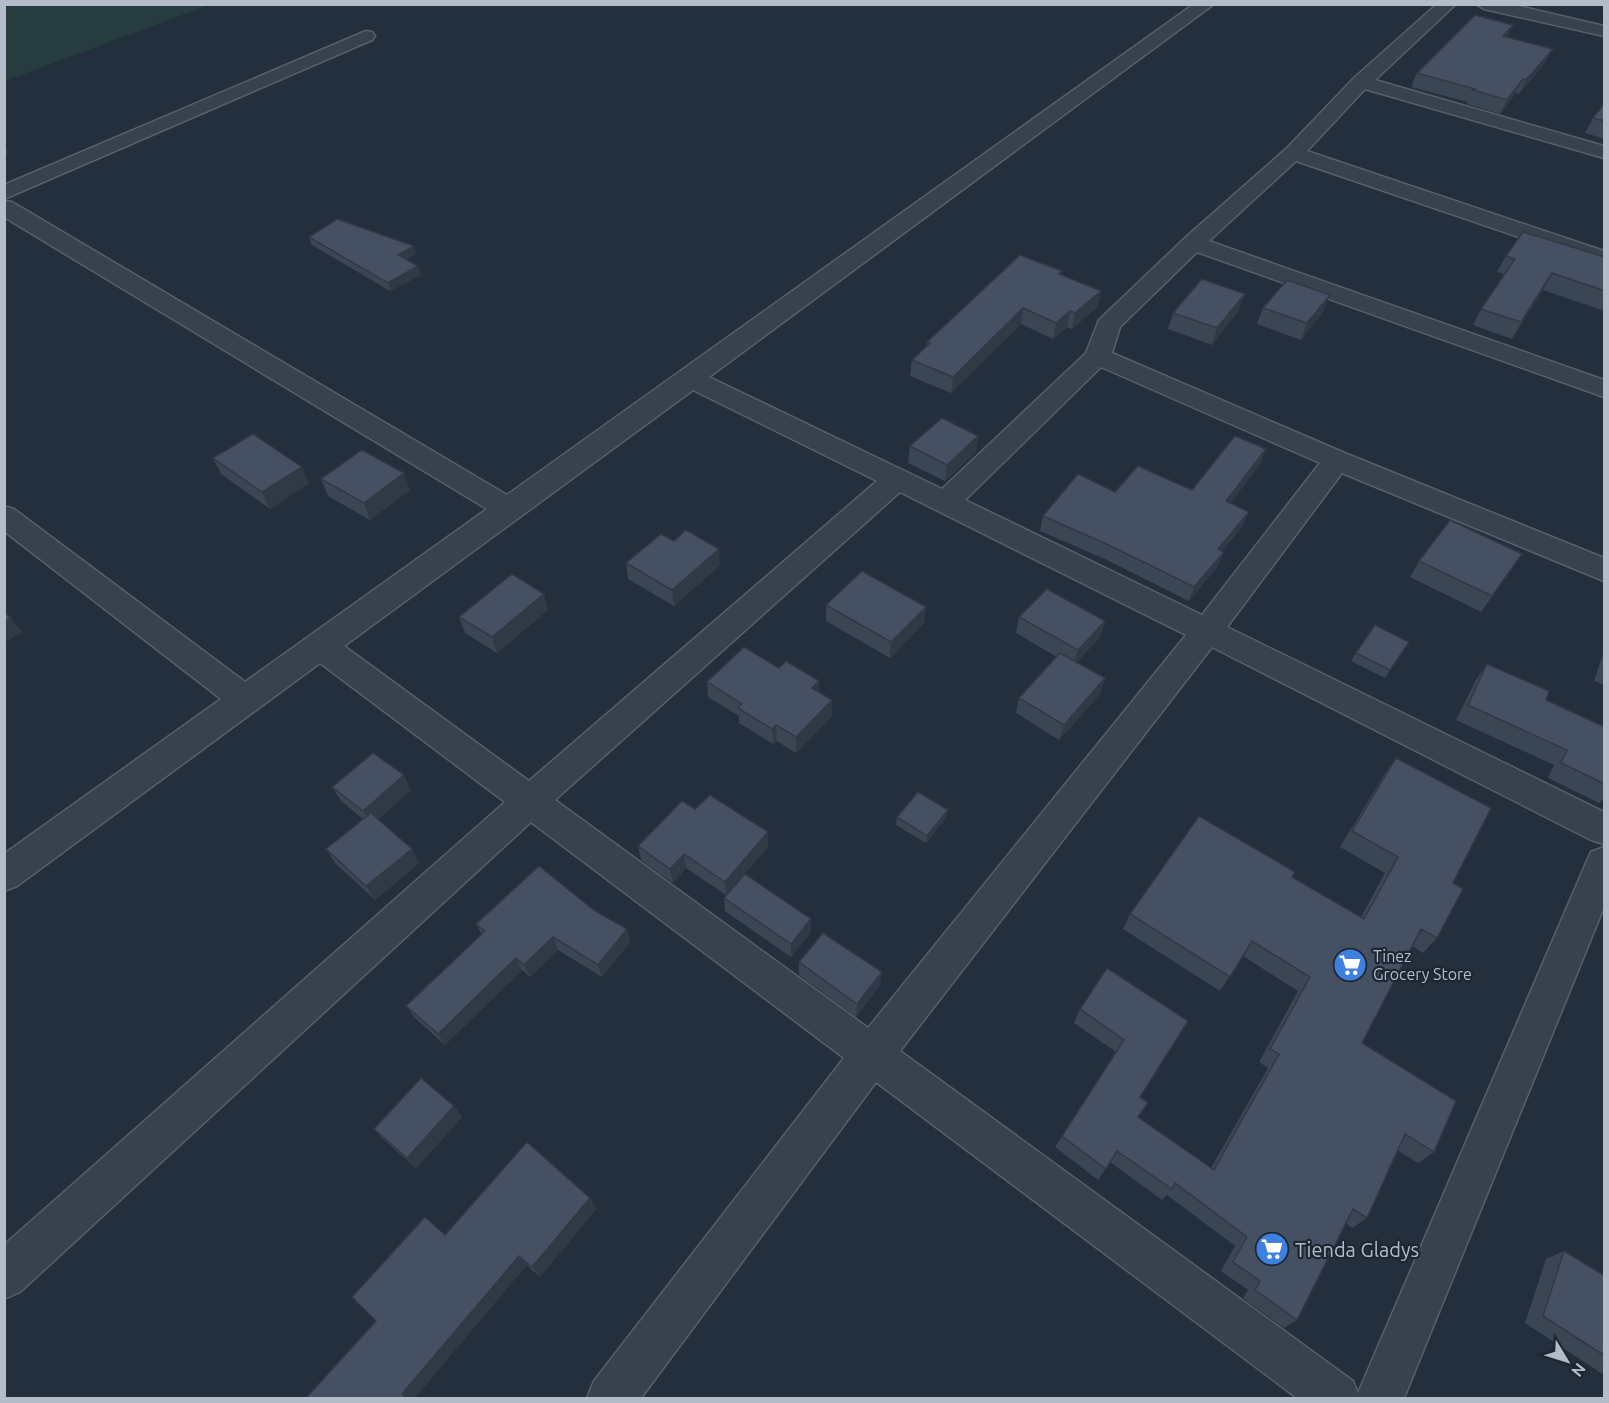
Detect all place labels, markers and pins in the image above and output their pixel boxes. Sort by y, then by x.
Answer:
supermarket icon: Tinez Grocery Store [1332,947,1368,983]
place label: Tinez Grocery Store [1373,947,1472,983]
supermarket icon: Tienda Gladys [1254,1231,1290,1267]
place label: Tienda Gladys [1295,1238,1419,1261]

